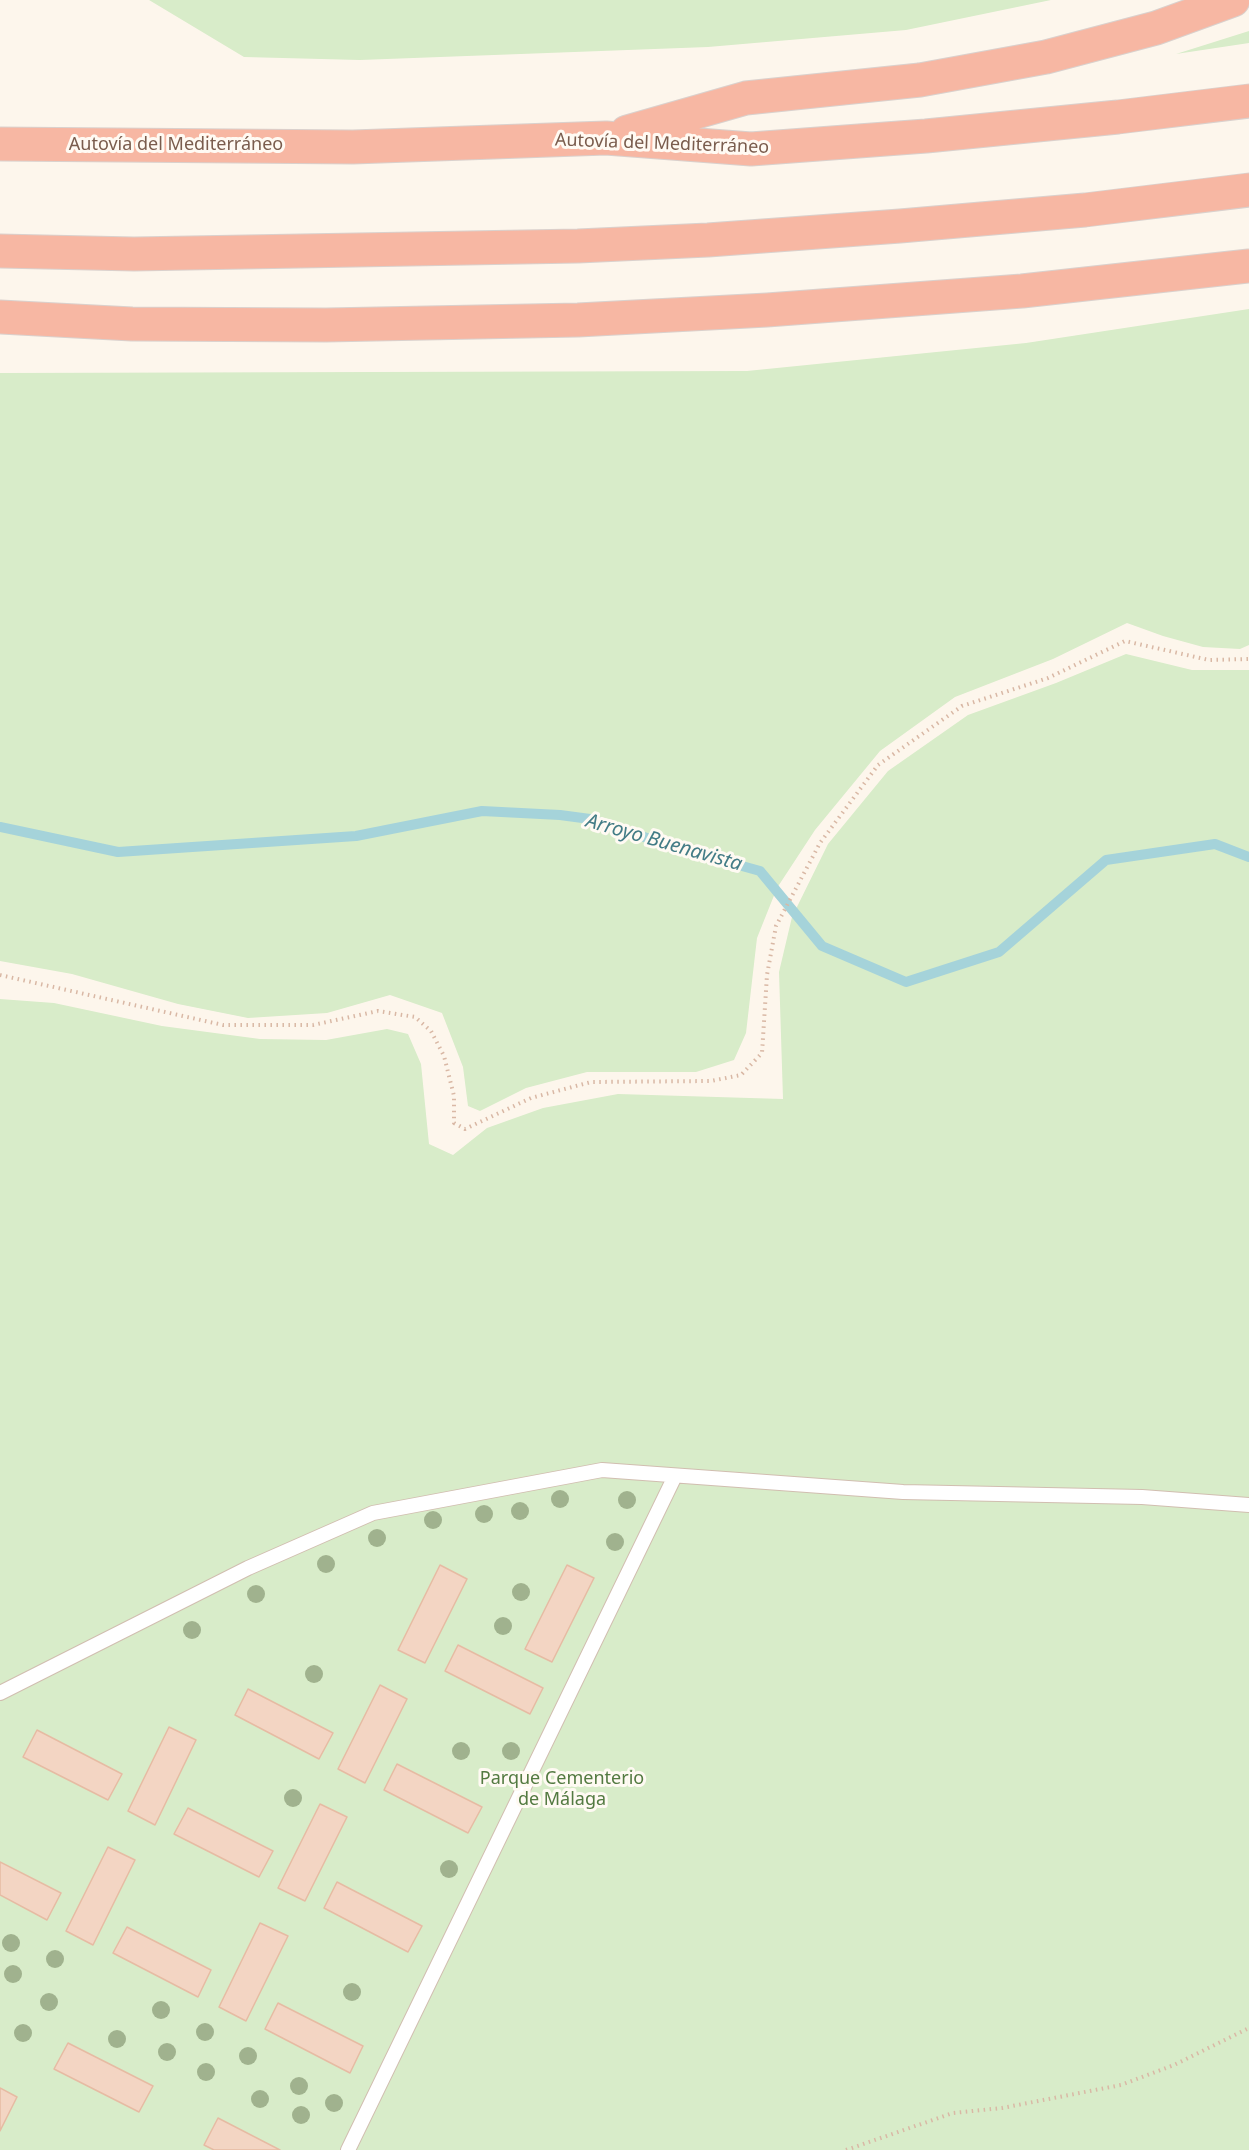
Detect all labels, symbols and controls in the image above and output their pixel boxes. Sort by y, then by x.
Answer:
street label: Autovía del Mediterráneo [554,129,770,159]
street label: Autovía del Mediterráneo [69,134,283,156]
water label: Arroyo Buenavista [583,809,745,877]
park label: Parque Cementerio de Málaga [480,1768,644,1810]

